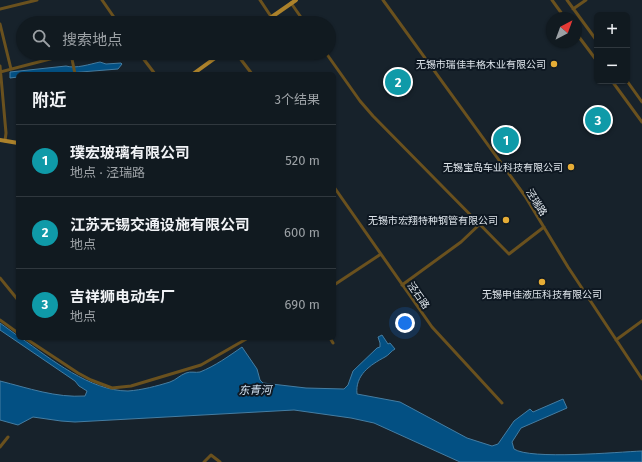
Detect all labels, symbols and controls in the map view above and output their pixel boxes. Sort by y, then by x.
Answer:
north arrow [546,12,582,48]
map controls [594,12,630,84]
button: + [594,12,630,48]
search box [16,16,336,60]
icon: search [30,27,52,49]
text: 搜索地点 [62,31,122,49]
button: − [594,48,630,84]
place label: 无锡市瑞佳丰格木业有限公司 [416,59,546,71]
marker: 无锡市瑞佳丰格木业有限公司 [549,59,559,69]
pin: 2 [385,67,411,97]
text: 附近 [32,90,66,111]
text: 3个结果 [275,92,320,107]
pin: 3 [585,105,611,135]
pin: 1 [493,125,519,155]
text: 璞宏玻璃有限公司 [70,144,190,162]
text: 1 [42,153,48,168]
text: 520 m [285,153,320,168]
place label: 无锡宝岛车业科技有限公司 [443,162,563,174]
marker: 无锡宝岛车业科技有限公司 [566,162,576,172]
text: 地点 · 泾瑞路 [70,165,145,180]
street label: 泾瑞路 [523,187,549,218]
place label: 无锡市宏翔特种钢管有限公司 [368,215,498,227]
marker: 无锡市宏翔特种钢管有限公司 [501,215,511,225]
text: 江苏无锡交通设施有限公司 [70,216,250,234]
text: 2 [42,225,48,240]
text: 600 m [284,225,320,240]
text: 地点 [70,237,96,252]
marker: 无锡申佳液压科技有限公司 [537,277,547,287]
street label: 泾石路 [405,280,432,311]
text: 吉祥狮电动车厂 [70,288,175,306]
place label: 无锡申佳液压科技有限公司 [482,289,602,301]
text: 3 [42,297,48,312]
text: 690 m [285,297,320,312]
text: 地点 [70,309,96,324]
your location [395,313,415,333]
water label: 东青河 [238,384,274,397]

